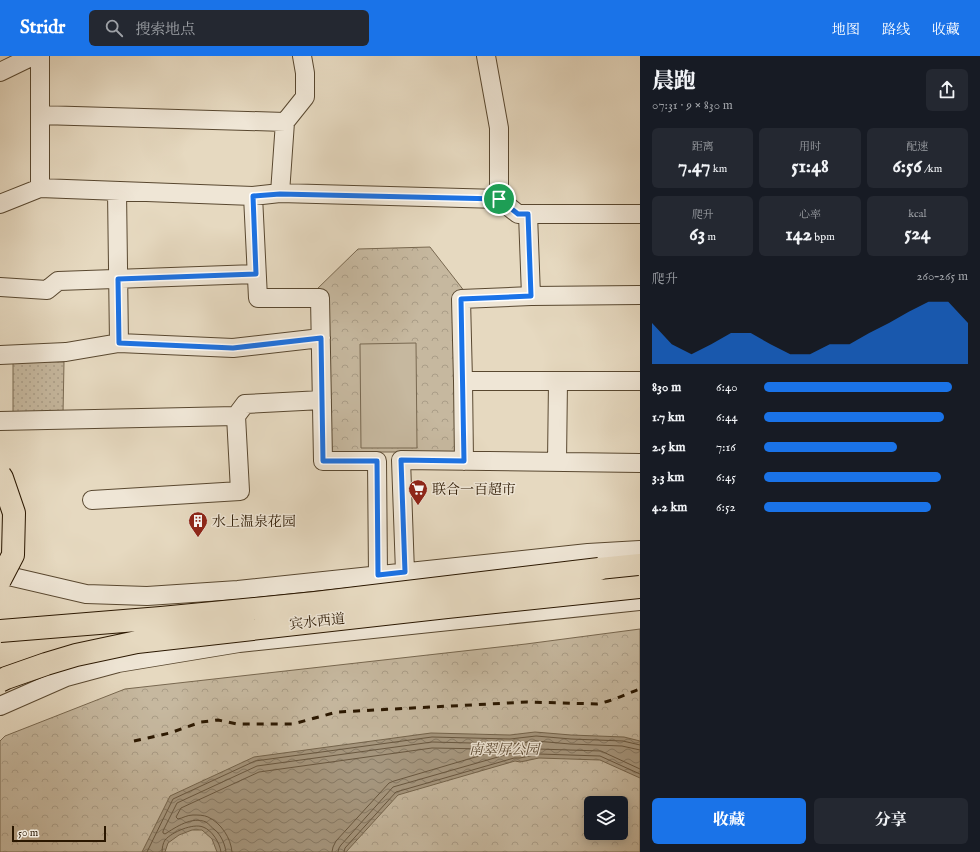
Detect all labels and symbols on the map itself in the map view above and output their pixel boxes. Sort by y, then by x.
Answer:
pin [482,182,516,216]
supermarket icon: 联合一百超市 [407,478,429,506]
place label: 联合一百超市 [432,481,516,499]
building icon: 水上温泉花园 [187,510,209,538]
place label: 水上温泉花园 [212,513,296,531]
street label: 宾水西道 [288,610,346,634]
park label: 南翠屏公园 [469,741,541,759]
scale bar [12,824,106,843]

